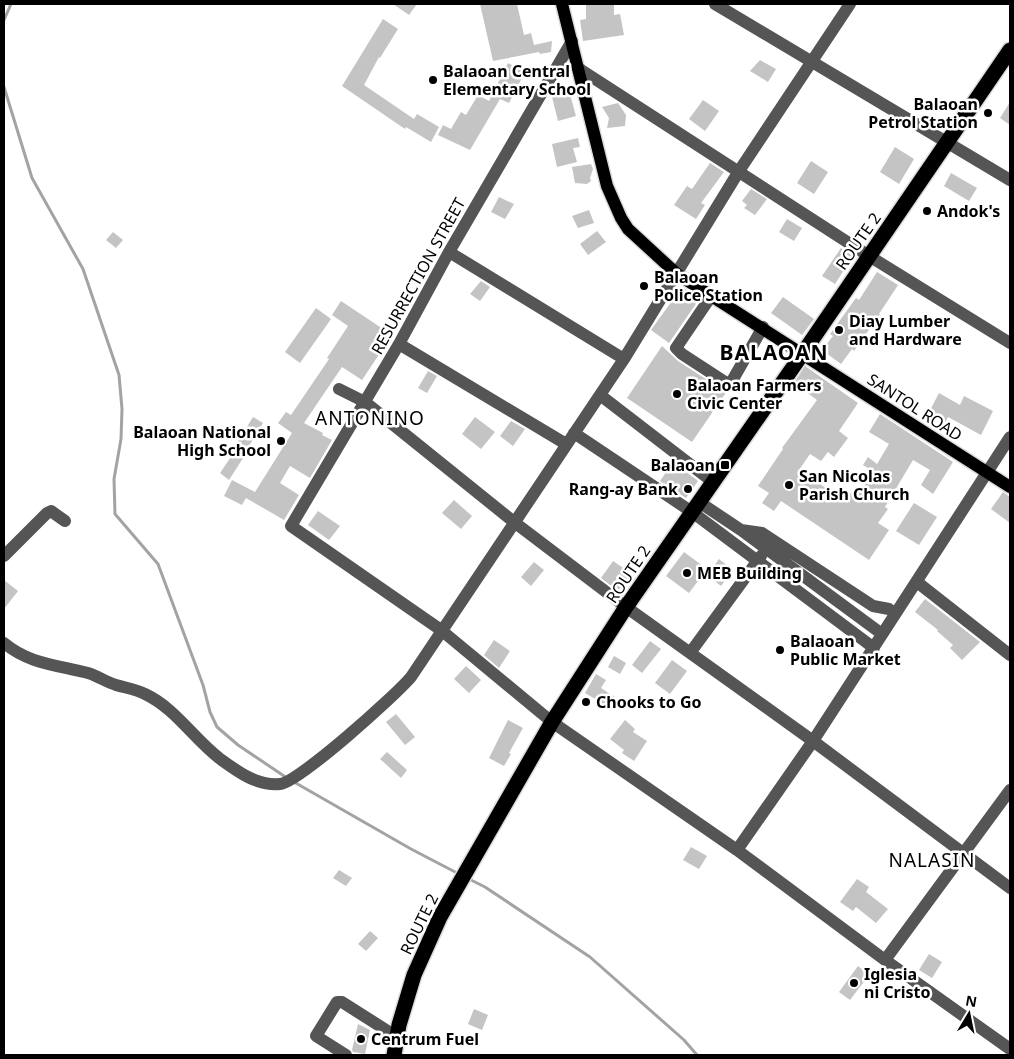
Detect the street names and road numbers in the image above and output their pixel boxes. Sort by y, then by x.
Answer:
street label: RESURRECTION STREET [366,194,470,358]
street label: ROUTE 2 [830,208,886,274]
street label: SANTOL ROAD [863,368,967,446]
street label: ROUTE 2 [601,541,655,607]
street label: ROUTE 2 [395,890,443,958]

